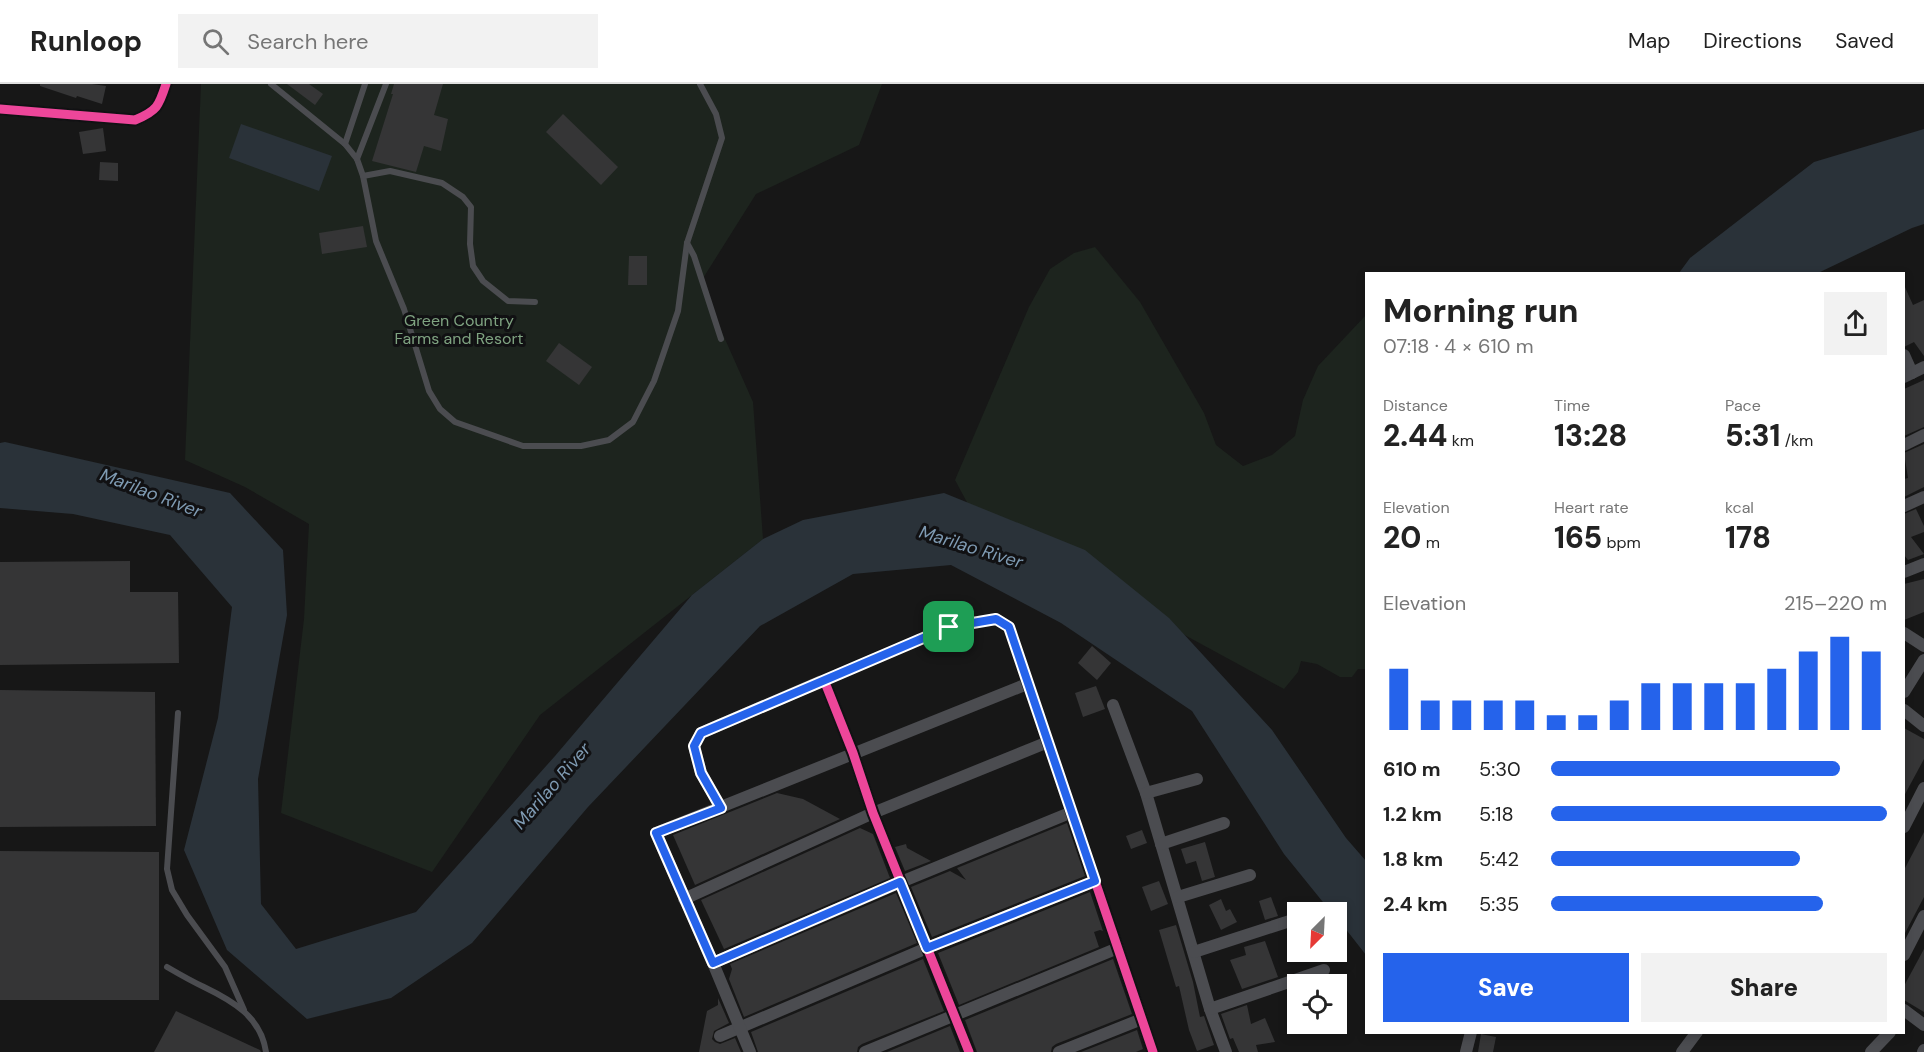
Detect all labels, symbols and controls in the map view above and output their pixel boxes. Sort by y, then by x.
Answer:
search box [178,14,598,68]
text: Runloop [30,23,142,60]
icon: search [199,25,232,58]
text: Search here [247,27,369,56]
text: Map [1628,27,1670,55]
text: Directions [1703,27,1802,55]
text: Saved [1835,27,1894,55]
text: Morning run [1383,289,1578,332]
button: share [1824,292,1887,355]
park label: Green Country Farms and Resort [394,310,524,349]
text: 07:18 · 4 × 610 m [1383,333,1534,359]
text: Distance [1383,395,1448,416]
text: Time [1554,395,1590,416]
text: Pace [1725,395,1761,416]
text: 2.44 [1383,416,1447,455]
text: 13:28 [1554,416,1627,455]
text: 5:31 [1725,416,1781,455]
text: km [1447,430,1474,451]
text: /km [1781,430,1813,451]
water label: Marilao River [97,463,207,524]
text: Elevation [1383,497,1450,518]
text: Heart rate [1554,497,1629,518]
text: kcal [1725,497,1754,518]
text: 20 [1383,518,1421,557]
text: 165 [1554,518,1602,557]
text: 178 [1725,518,1771,557]
water label: Marilao River [916,520,1027,575]
text: m [1421,532,1440,553]
text: bpm [1602,532,1641,553]
text: Elevation [1383,590,1466,616]
text: 215–220 m [1784,590,1887,616]
pin [923,601,974,652]
icon: arrive [932,610,965,643]
water label: Marilao River [508,737,597,834]
text: 610 m [1383,756,1441,782]
text: 5:30 [1479,756,1521,782]
text: 1.2 km [1383,801,1442,827]
text: 5:18 [1479,801,1514,827]
text: 1.8 km [1383,846,1443,872]
text: 5:42 [1479,846,1519,872]
text: 2.4 km [1383,891,1448,917]
text: 5:35 [1479,891,1519,917]
north arrow [1287,902,1347,962]
map controls [1287,902,1347,1034]
button: Save [1383,953,1629,1022]
button: Share [1641,953,1887,1022]
button: locate [1287,974,1347,1034]

